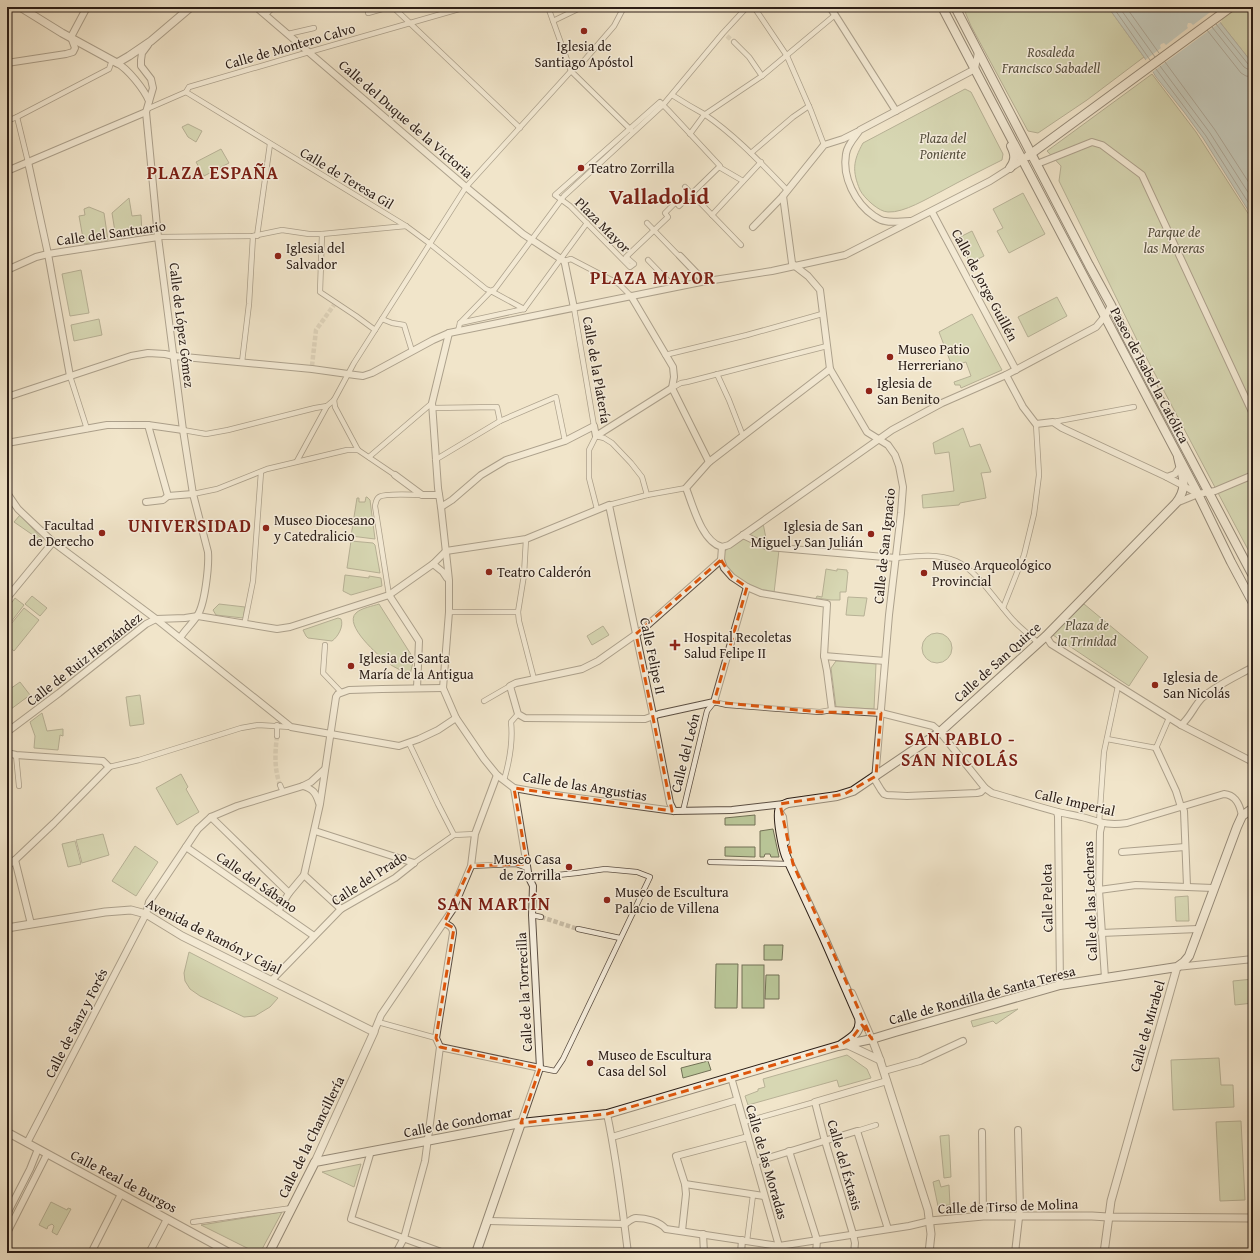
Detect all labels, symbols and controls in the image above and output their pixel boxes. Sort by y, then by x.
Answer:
street label: Calle de Montero Calvo [223,18,357,74]
marker: Iglesia de Santiago Apóstol [579,26,589,36]
place label: Iglesia de Santiago Apóstol [535,36,633,72]
park label: Rosaleda Francisco Sabadell [1001,42,1101,78]
street label: Calle del Duque de la Victoria [335,55,478,183]
park label: Plaza del Poniente [918,128,967,164]
street label: Calle de Teresa Gil [296,142,398,214]
place label: Teatro Zorrilla [589,158,675,178]
district label: PLAZA ESPAÑA [147,159,279,186]
marker: Teatro Zorrilla [576,163,586,173]
district label: Valladolid [609,180,709,212]
street label: Plaza Mayor [571,193,636,258]
street label: Calle del Santuario [55,215,167,251]
park label: Parque de las Moreras [1143,222,1205,258]
street label: Calle de Jorge Guillén [947,225,1023,345]
place label: Iglesia del Salvador [286,238,345,274]
marker: Iglesia del Salvador [273,251,283,261]
street label: Calle de López Gómez [164,261,200,389]
district label: PLAZA MAYOR [590,264,716,291]
street label: Paseo de Isabel la Católica [1106,303,1195,447]
street label: Calle de la Platería [578,315,616,425]
place label: Museo Patio Herreriano [898,339,970,375]
marker: Museo Patio Herreriano [885,352,895,362]
place label: Iglesia de San Benito [877,373,940,409]
marker: Iglesia de San Benito [864,386,874,396]
street label: Calle de San Ignacio [868,487,900,605]
place label: Museo Diocesano y Catedralicio [273,510,375,546]
district label: UNIVERSIDAD [128,512,252,539]
place label: Facultad de Derecho [29,515,95,551]
place label: Iglesia de San Miguel y San Julián [751,516,863,552]
marker: Museo Diocesano y Catedralicio [261,523,271,533]
marker: Facultad de Derecho [97,528,107,538]
marker: Iglesia de San Miguel y San Julián [866,529,876,539]
place label: Museo Arqueológico Provincial [932,555,1051,591]
place label: Teatro Calderón [497,562,591,582]
marker: Teatro Calderón [484,567,494,577]
marker: Museo Arqueológico Provincial [919,568,929,578]
street label: Calle de Ruiz Hernández [22,607,146,711]
park label: Plaza de la Trinidad [1057,615,1117,651]
street label: Calle Felipe II [635,616,671,696]
street label: Calle de San Quirce [949,617,1045,707]
place label: Hospital Recoletas Salud Felipe II [684,627,792,663]
marker: Hospital Recoletas Salud Felipe II [669,639,681,651]
place label: Iglesia de Santa María de la Antigua [359,648,474,684]
marker: Iglesia de Santa María de la Antigua [346,661,356,671]
place label: Iglesia de San Nicolás [1163,667,1230,703]
marker: Iglesia de San Nicolás [1150,680,1160,690]
street label: Calle del León [665,711,705,795]
district label: SAN PABLO - SAN NICOLÁS [901,725,1019,773]
street label: Calle de las Angustias [521,766,649,806]
street label: Calle Imperial [1033,783,1117,821]
street label: Calle de las Lecheras [1078,841,1102,961]
street label: Calle del Prado [327,846,411,910]
street label: Calle del Sábano [212,847,302,917]
place label: Museo Casa de Zorrilla [493,849,561,885]
marker: Museo Casa de Zorrilla [564,862,574,872]
street label: Calle Pelota [1036,863,1058,932]
place label: Museo de Escultura Palacio de Villena [615,882,729,918]
district label: SAN MARTÍN [437,890,551,917]
street label: Avenida de Ramón y Cajal [143,893,285,979]
marker: Museo de Escultura Palacio de Villena [602,895,612,905]
street label: Calle de la Torrecilla [511,931,537,1052]
street label: Calle de Rondilla de Santa Teresa [887,960,1078,1030]
street label: Calle de Sanz y Forés [40,965,112,1081]
street label: Calle de Mirabel [1124,978,1170,1074]
place label: Museo de Escultura Casa del Sol [598,1045,712,1081]
marker: Museo de Escultura Casa del Sol [585,1058,595,1068]
street label: Calle de la Chancillería [273,1072,349,1201]
street label: Calle de Gondomar [402,1102,514,1142]
street label: Calle de las Moradas [741,1102,793,1222]
street label: Calle del Éxtasis [822,1117,868,1213]
street label: Calle Real de Burgos [67,1144,181,1218]
street label: Calle de Tirso de Molina [938,1194,1079,1218]

